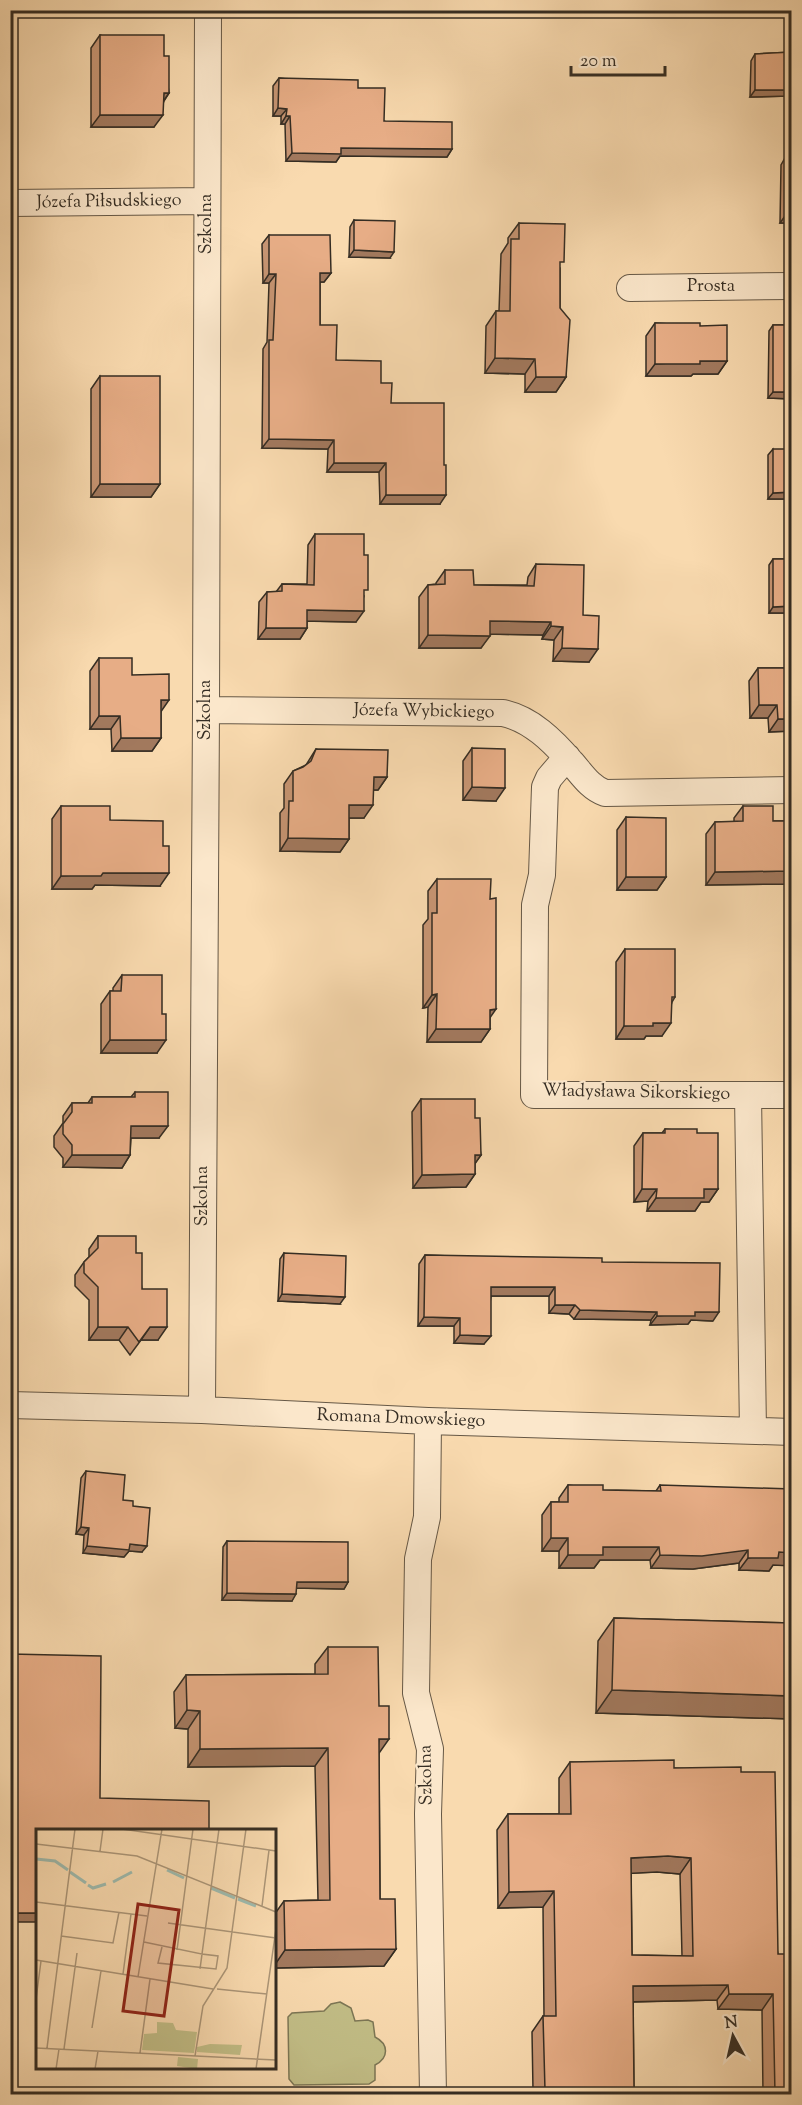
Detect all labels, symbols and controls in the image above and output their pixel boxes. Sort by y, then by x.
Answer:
scale bar [571,39,666,77]
text: 20 m [580,49,617,75]
street label: Józefa Piłsudskiego [35,188,182,216]
street label: Szkolna [194,194,220,254]
street label: Prosta [687,274,735,300]
street label: Szkolna [193,680,219,740]
street label: Józefa Wybickiego [352,698,495,726]
street label: Władysława Sikorskiego [542,1078,731,1108]
street label: Szkolna [190,1166,216,1226]
street label: Romana Dmowskiego [316,1403,486,1435]
street label: Szkolna [413,1744,441,1806]
inset map [36,1829,276,2069]
north arrow [703,2006,763,2066]
text: N [723,2011,739,2036]

